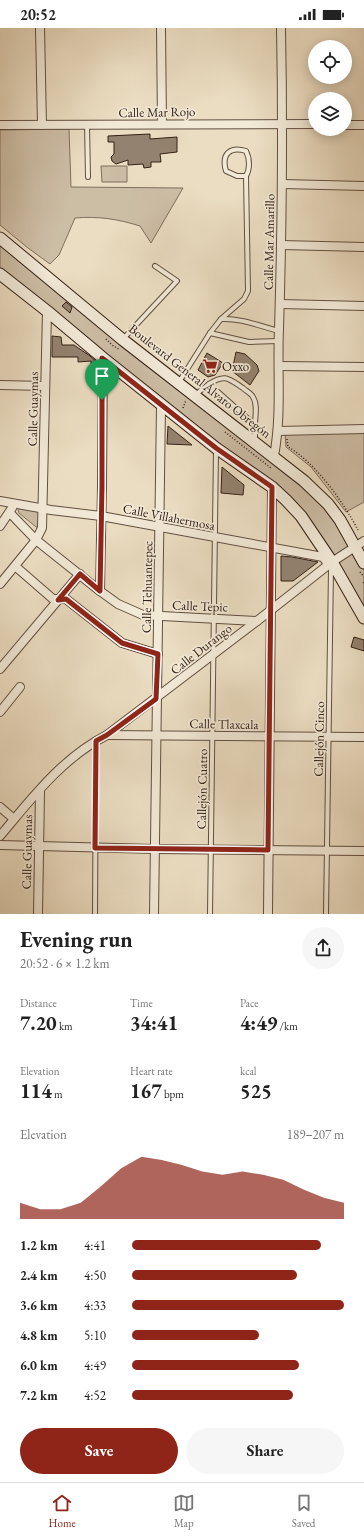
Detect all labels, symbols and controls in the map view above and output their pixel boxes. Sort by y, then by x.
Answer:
text: 20:52 [20,5,56,24]
map controls [308,40,352,136]
button: locate [308,40,352,84]
button: layers [308,92,352,136]
street label: Calle Mar Rojo [118,103,196,121]
street label: Calle Mar Amarillo [260,194,278,290]
street label: Boulevard General Álvaro Obregón [125,320,275,442]
supermarket icon: Oxxo [201,357,219,375]
place label: Oxxo [222,358,249,375]
pin [85,359,119,400]
icon: arrive [91,365,113,387]
street label: Calle Guaymas [24,371,42,447]
street label: Calle Villahermosa [122,500,217,534]
street label: Calle Tehuantepec [138,541,156,633]
street label: Calle Tepic [172,597,228,615]
street label: Calle Durango [167,620,235,678]
street label: Callejón Cinco [310,701,328,777]
street label: Calle Tlaxcala [189,715,260,733]
street label: Callejón Cuatro [193,749,211,829]
street label: Calle Guaymas [18,814,36,890]
text: Evening run [20,925,133,954]
button: share [302,927,344,969]
text: 20:52 · 6 × 1.2 km [20,955,110,972]
text: Distance [20,996,57,1010]
text: Time [130,996,153,1010]
text: Pace [240,996,258,1010]
text: 7.20 [20,1010,57,1036]
text: 34:41 [130,1010,178,1036]
text: 4:49 [240,1010,277,1036]
text: km [57,1019,73,1033]
text: /km [277,1019,298,1033]
text: Elevation [20,1064,60,1078]
text: Heart rate [130,1064,173,1078]
text: kcal [240,1064,257,1078]
text: 114 [20,1078,52,1104]
text: 167 [130,1078,162,1104]
text: 525 [240,1078,272,1104]
text: m [52,1087,63,1101]
text: bpm [162,1087,184,1101]
text: Elevation [20,1126,67,1143]
text: 189–207 m [287,1126,344,1143]
text: 1.2 km [20,1237,58,1254]
text: 4:41 [84,1237,106,1254]
text: 2.4 km [20,1267,58,1284]
text: 4:50 [84,1267,106,1284]
text: 3.6 km [20,1297,58,1314]
text: 4:33 [84,1297,106,1314]
text: 4.8 km [20,1327,58,1344]
text: 5:10 [84,1327,106,1344]
text: 6.0 km [20,1357,58,1374]
text: 4:49 [84,1357,106,1374]
text: 7.2 km [20,1387,58,1404]
text: 4:52 [84,1387,106,1404]
button: Save [20,1428,178,1474]
button: Share [186,1428,344,1474]
tab: Home [49,1492,76,1530]
tab: Map [173,1492,195,1530]
tab: Saved [292,1492,315,1530]

